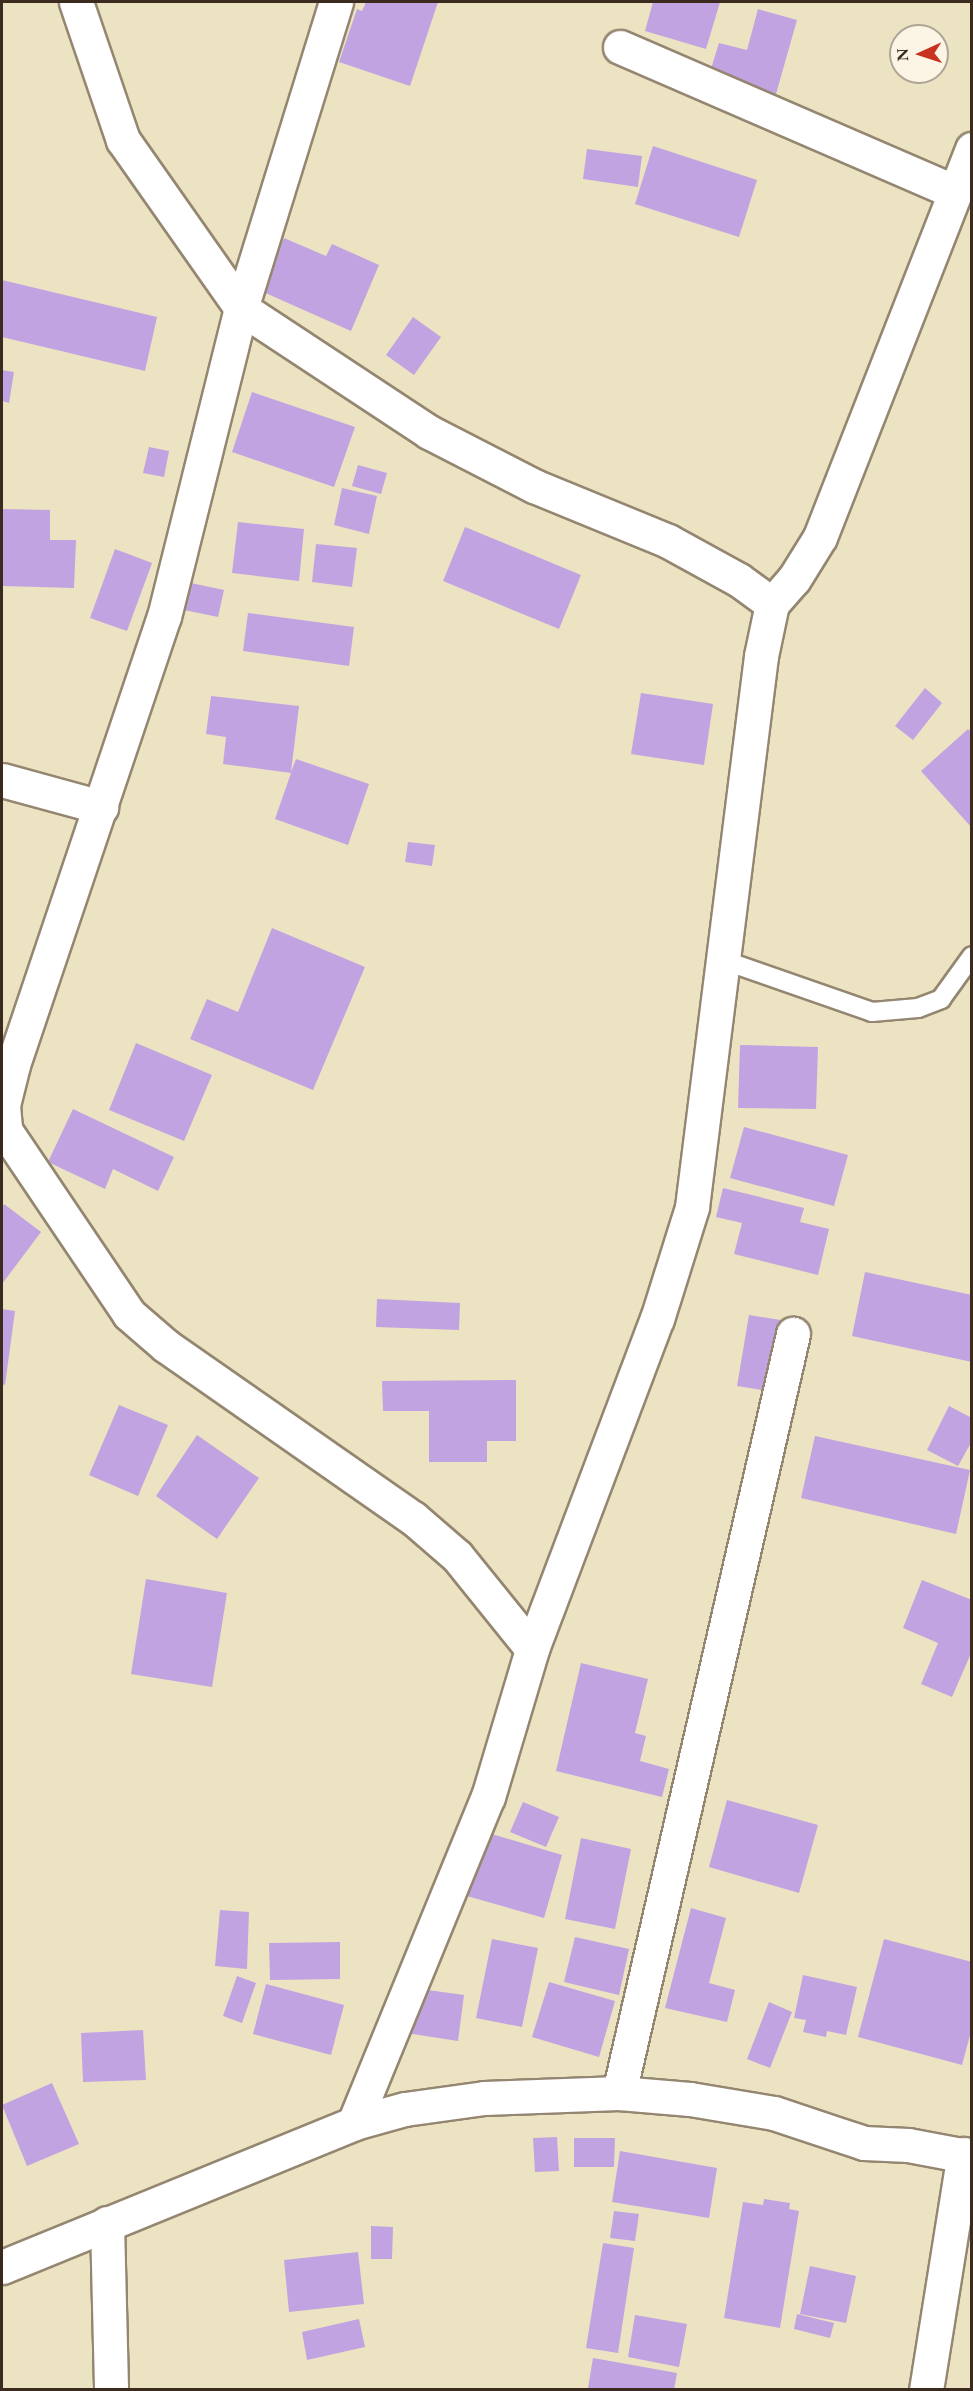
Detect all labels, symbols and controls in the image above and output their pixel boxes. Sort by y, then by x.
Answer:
north arrow [889,24,949,84]
text: N [892,48,913,62]

